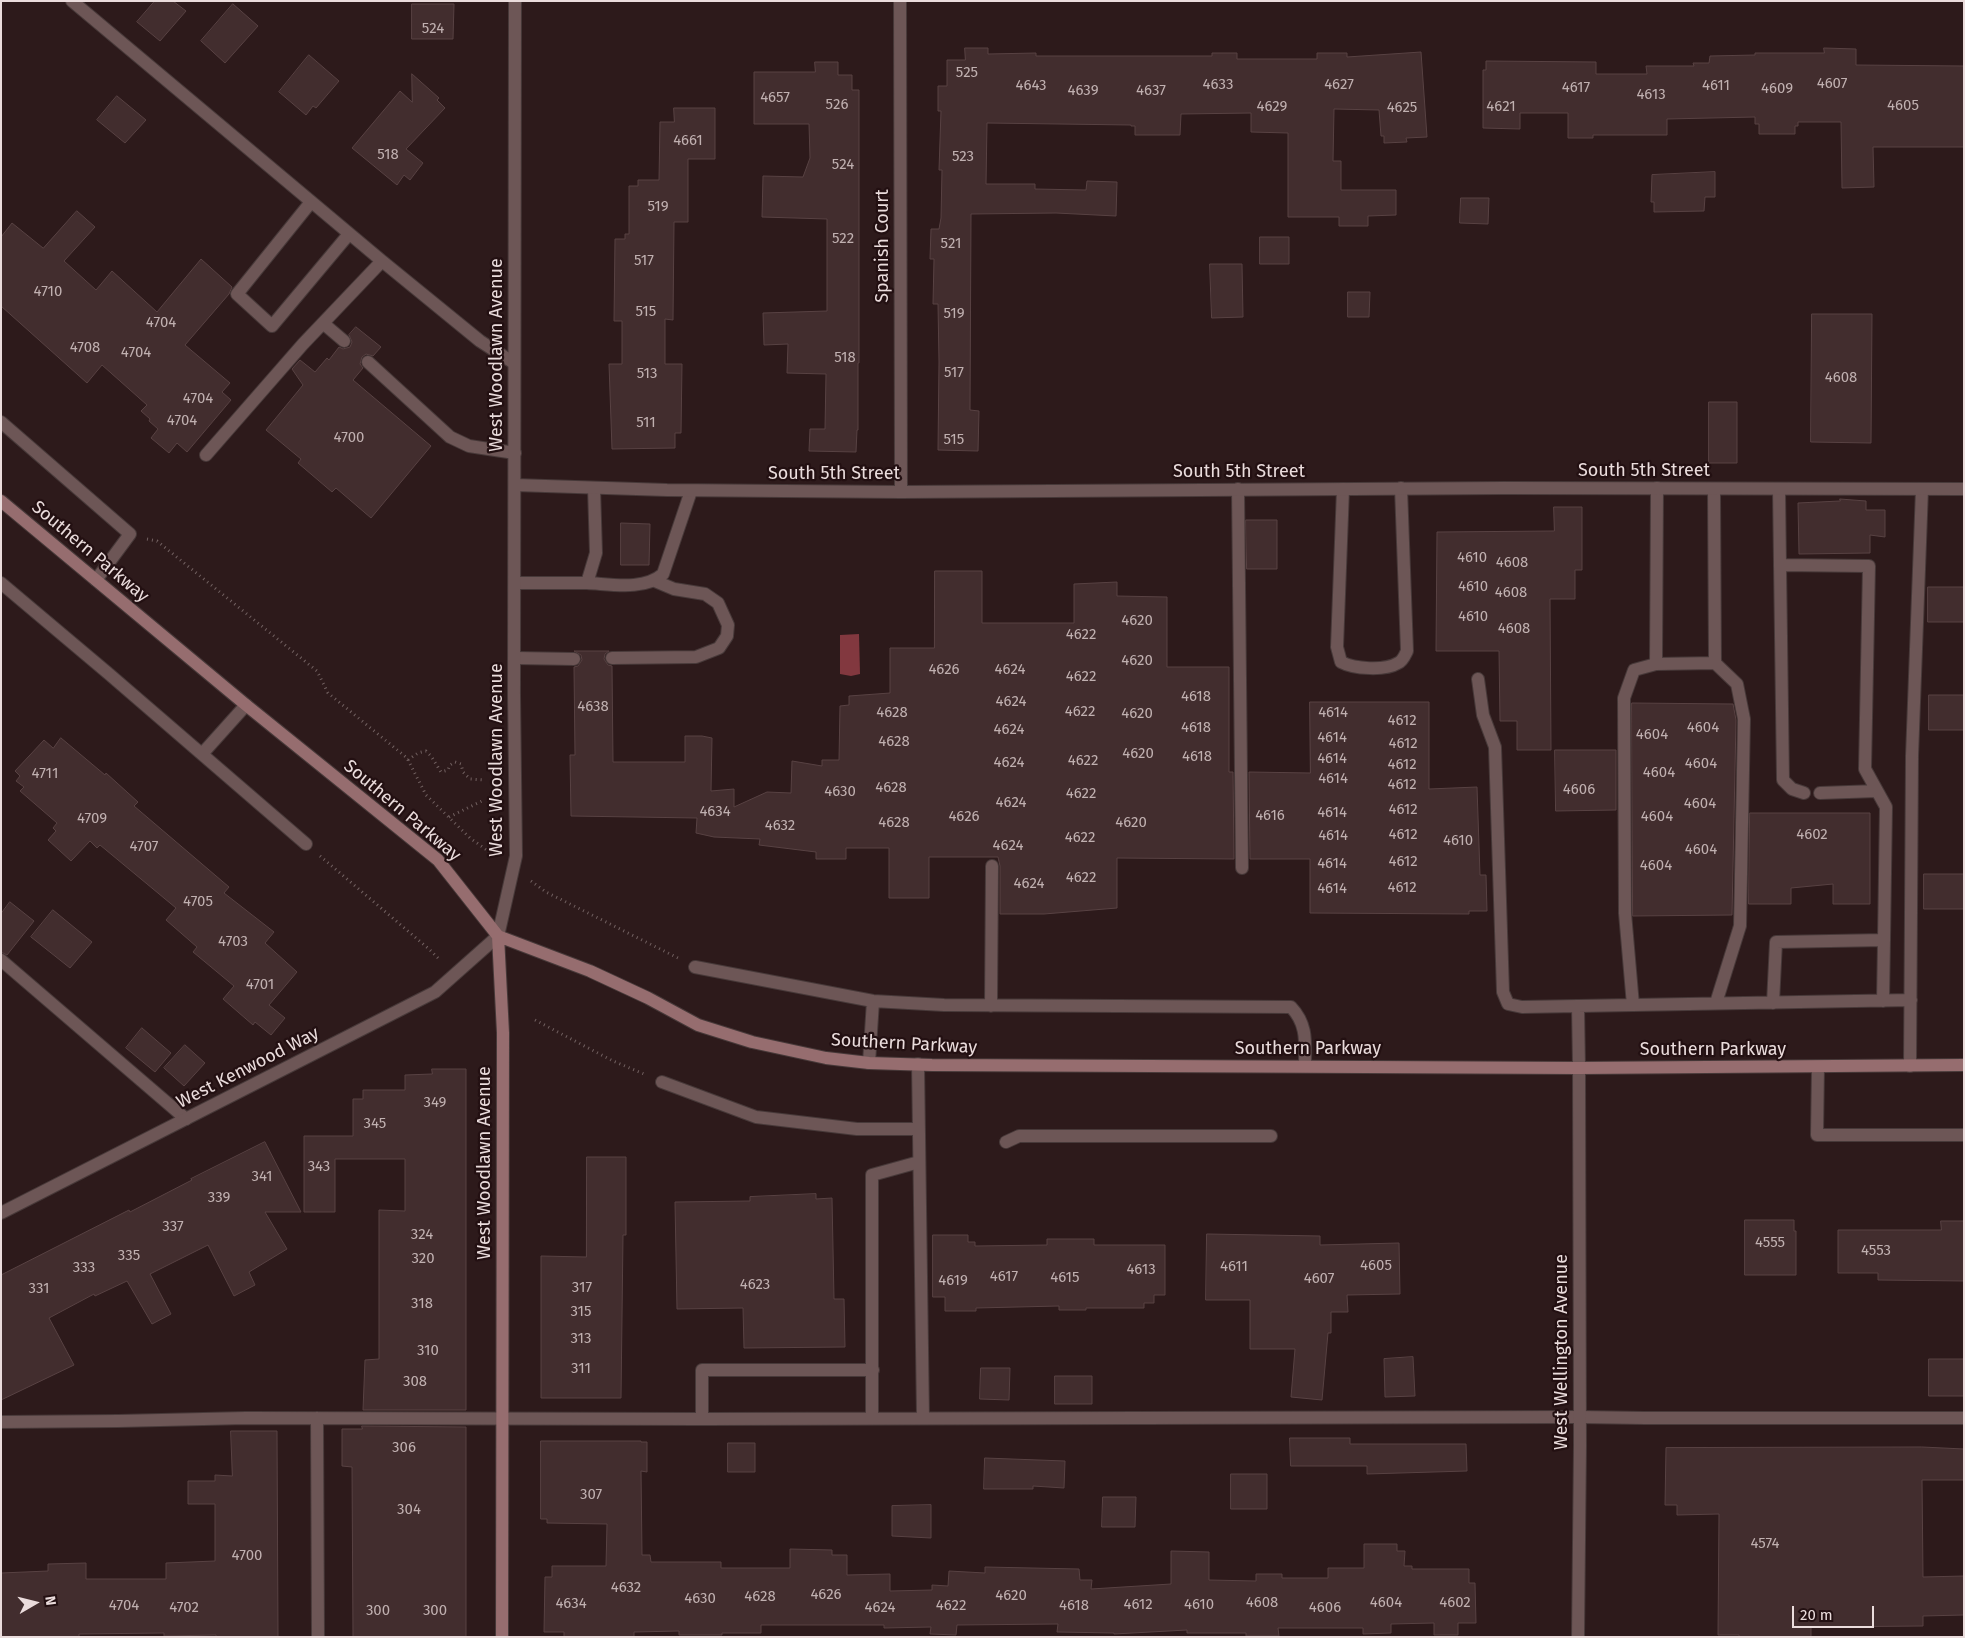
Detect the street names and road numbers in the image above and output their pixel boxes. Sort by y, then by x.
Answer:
street label: Spanish Court [872,189,894,303]
street label: West Woodlawn Avenue [486,258,508,452]
street label: South 5th Street [1578,460,1710,482]
street label: South 5th Street [1173,461,1305,483]
street label: South 5th Street [768,463,900,485]
street label: Southern Parkway [27,497,153,607]
street label: West Woodlawn Avenue [486,663,508,857]
street label: Southern Parkway [339,756,465,866]
street label: West Kenwood Way [173,1023,323,1113]
street label: Southern Parkway [830,1029,978,1059]
street label: Southern Parkway [1235,1038,1381,1060]
street label: Southern Parkway [1640,1039,1786,1061]
street label: West Woodlawn Avenue [474,1066,496,1260]
street label: West Wellington Avenue [1551,1254,1573,1450]

